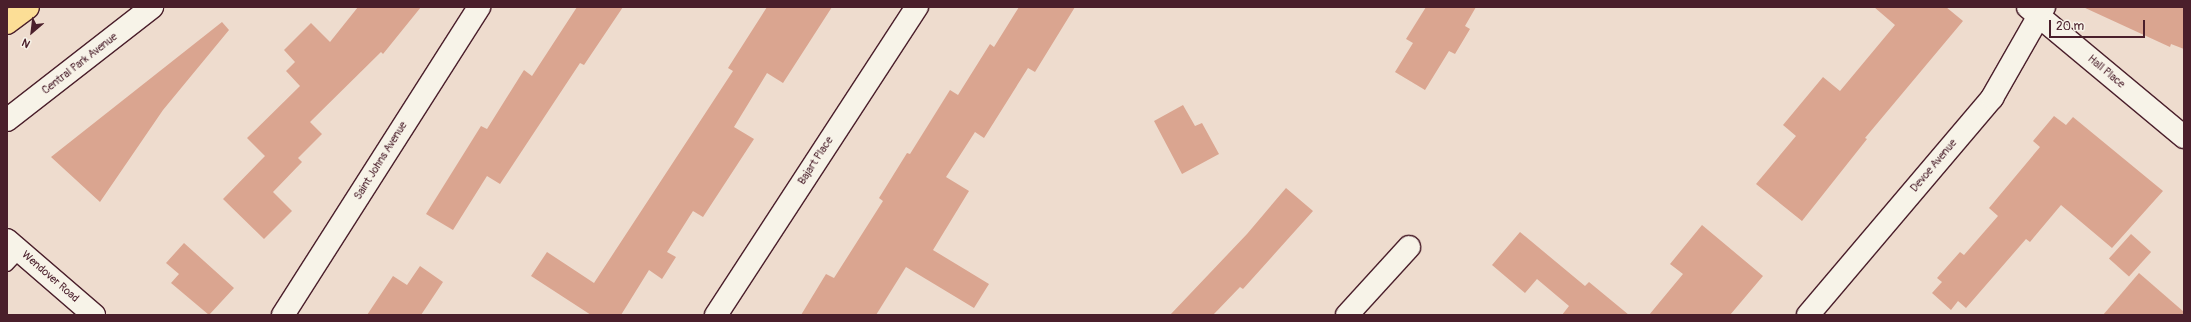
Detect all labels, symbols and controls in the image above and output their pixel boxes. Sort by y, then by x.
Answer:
north arrow [12,12,52,52]
scale bar [2051,12,2147,38]
text: 20 m [2056,19,2084,34]
street label: Central Park Avenue [40,30,120,98]
text: N [20,36,32,51]
street label: Hall Place [2085,53,2127,91]
street label: Saint Johns Avenue [352,119,410,203]
street label: Bajart Place [796,135,836,187]
street label: Devoe Avenue [1908,137,1960,195]
street label: Wendover Road [19,249,81,305]

